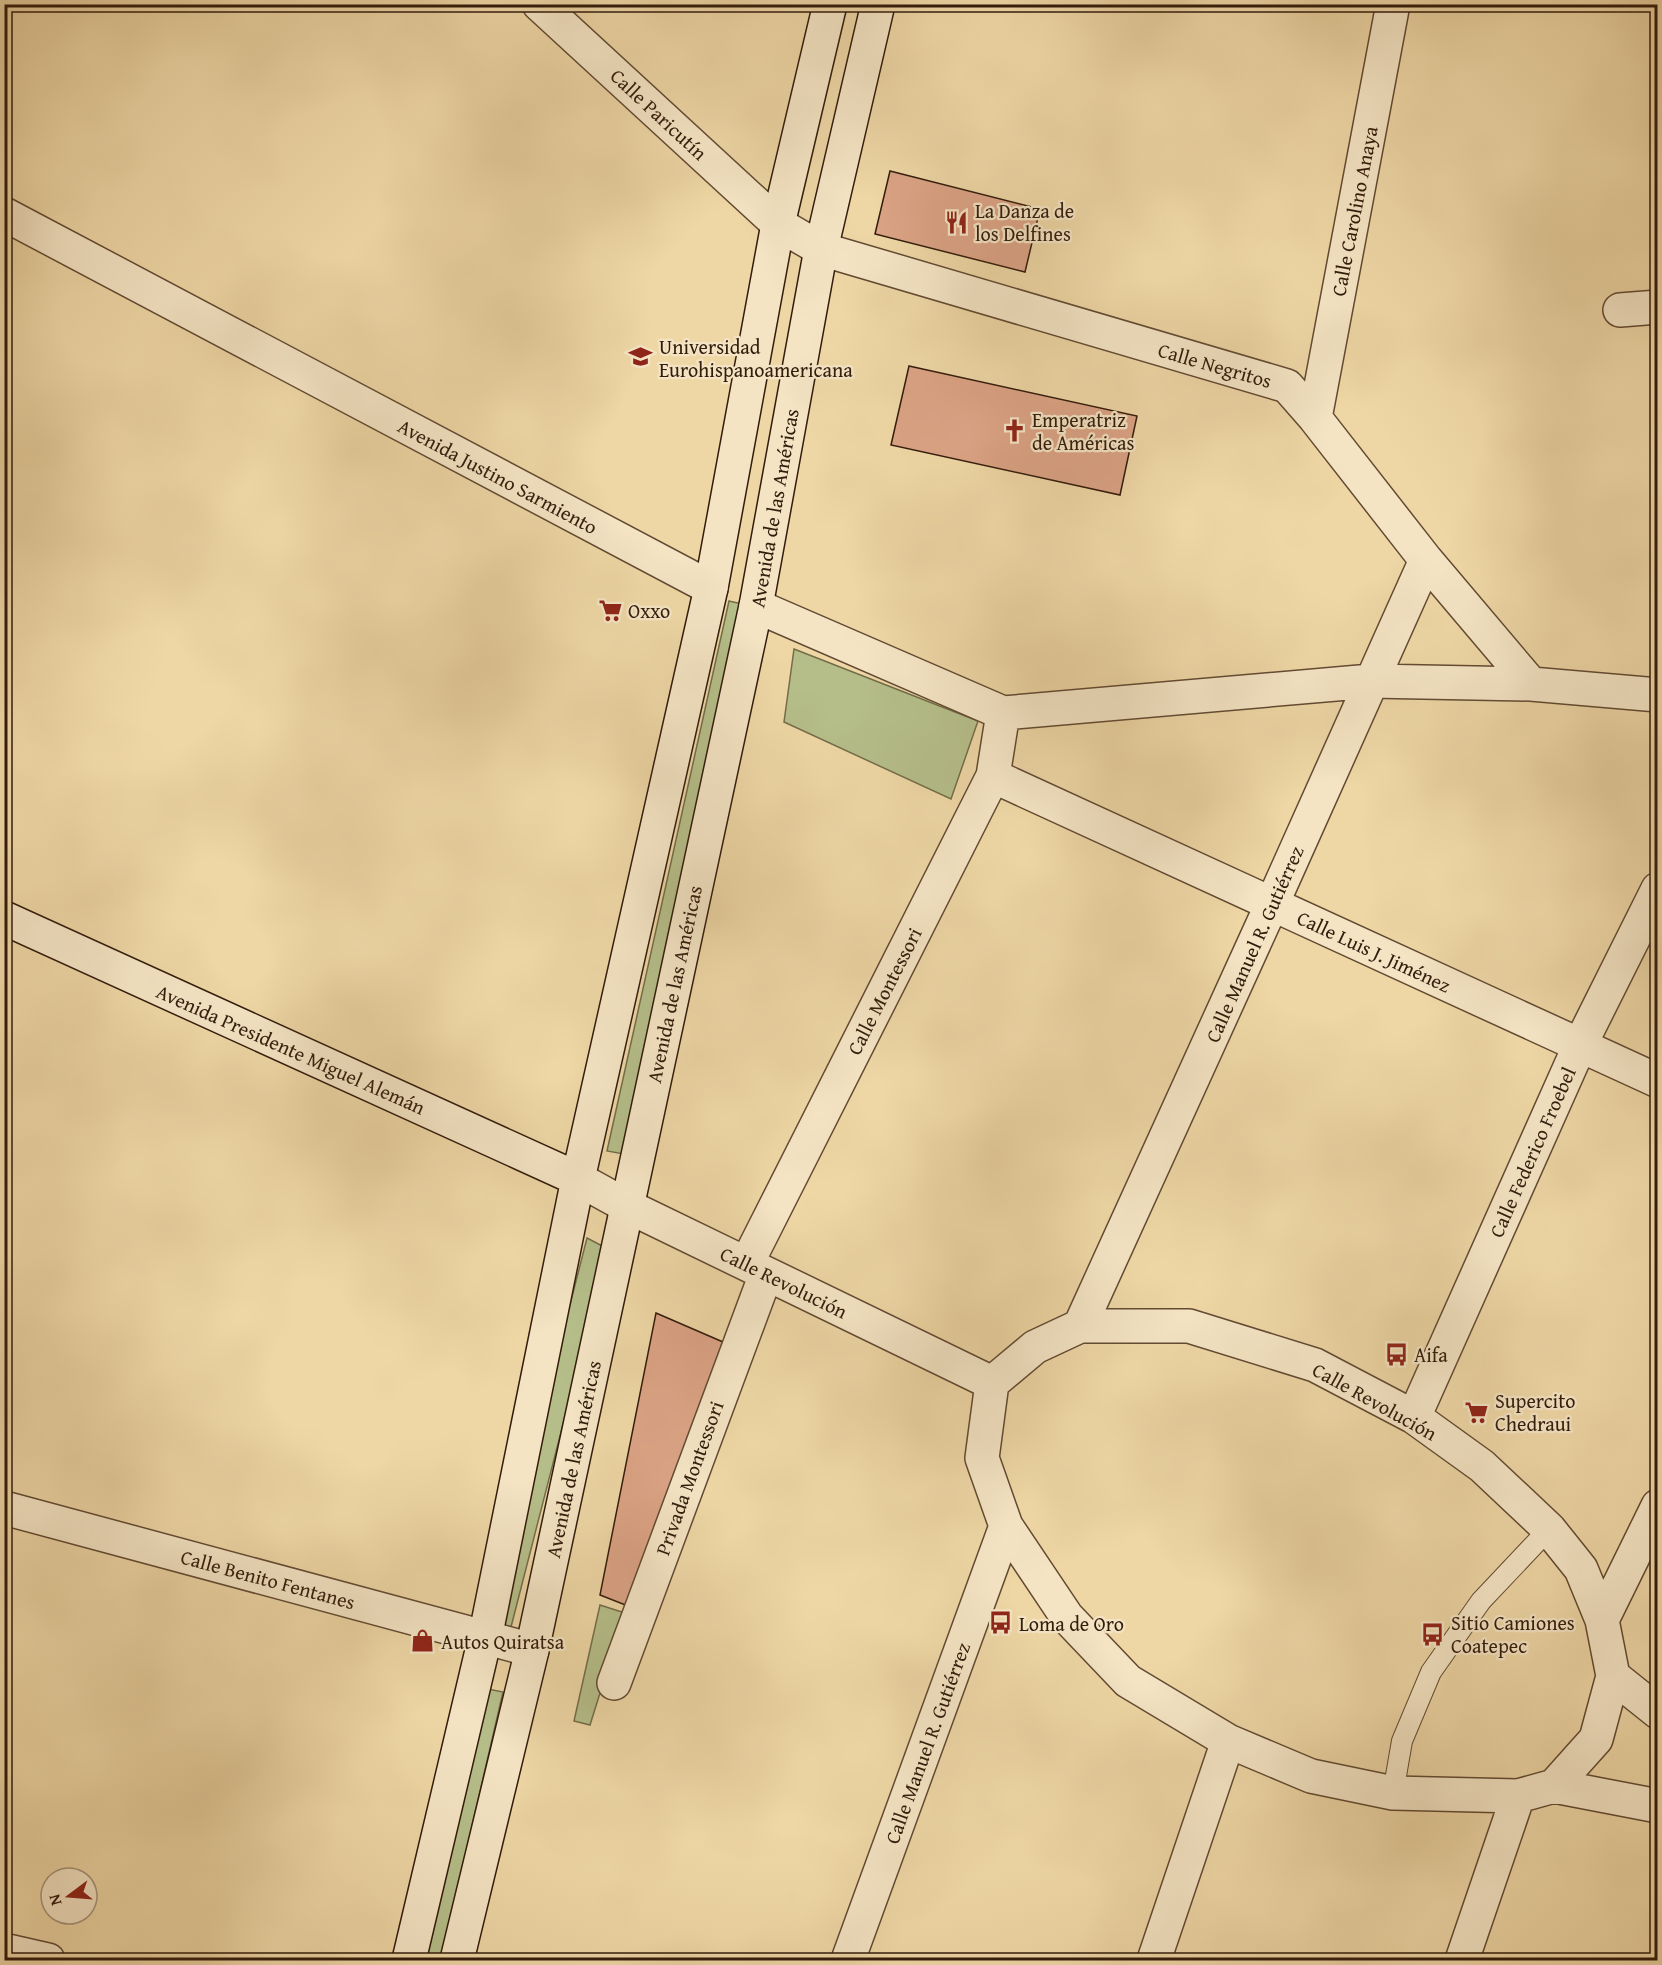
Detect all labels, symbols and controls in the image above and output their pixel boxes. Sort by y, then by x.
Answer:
street label: Calle Paricutín [604,61,714,167]
street label: Calle Carolino Anaya [1323,123,1385,299]
place label: La Danza de los Delfines [975,196,1074,248]
restaurant icon: La Danza de los Delfines [944,209,970,235]
place label: Universidad Eurohispanoamericana [659,332,853,384]
street label: Calle Negritos [1155,335,1275,395]
school or university icon: Universidad Eurohispanoamericana [628,344,654,370]
place label: Emperatriz de Américas [1032,405,1134,457]
street label: Avenida de las Américas [742,406,806,610]
street label: Avenida Justino Sarmiento [393,411,603,541]
church icon: Emperatriz de Américas [1001,418,1027,444]
place label: Oxxo [628,596,670,625]
supermarket icon: Oxxo [597,597,623,623]
street label: Calle Manuel R. Gutiérrez [1198,841,1311,1047]
street label: Avenida de las Américas [639,883,709,1085]
street label: Calle Luis J. Jiménez [1292,903,1456,999]
street label: Calle Montessori [839,922,929,1060]
street label: Avenida Presidente Miguel Alemán [152,976,430,1122]
street label: Calle Federico Froebel [1481,1062,1583,1242]
street label: Calle Revolución [715,1239,853,1325]
place label: Aifa [1414,1340,1448,1369]
bus stop icon: Aifa [1383,1341,1409,1367]
street label: Calle Revolución [1307,1355,1443,1447]
street label: Avenida de las Américas [538,1358,608,1560]
place label: Supercito Chedraui [1495,1386,1575,1438]
street label: Privada Montessori [648,1396,731,1559]
supermarket icon: Supercito Chedraui [1464,1399,1490,1425]
street label: Calle Benito Fentanes [178,1542,358,1616]
place label: Sitio Camiones Coatepec [1451,1608,1575,1660]
place label: Loma de Oro [1019,1609,1124,1638]
bus stop icon: Loma de Oro [988,1610,1014,1636]
bus stop icon: Sitio Camiones Coatepec [1420,1621,1446,1647]
place label: Autos Quiratsa [441,1627,565,1656]
shop icon: Autos Quiratsa [410,1628,436,1654]
street label: Calle Manuel R. Gutiérrez [877,1638,977,1848]
north arrow [39,1866,99,1926]
text: N [41,1891,68,1909]

